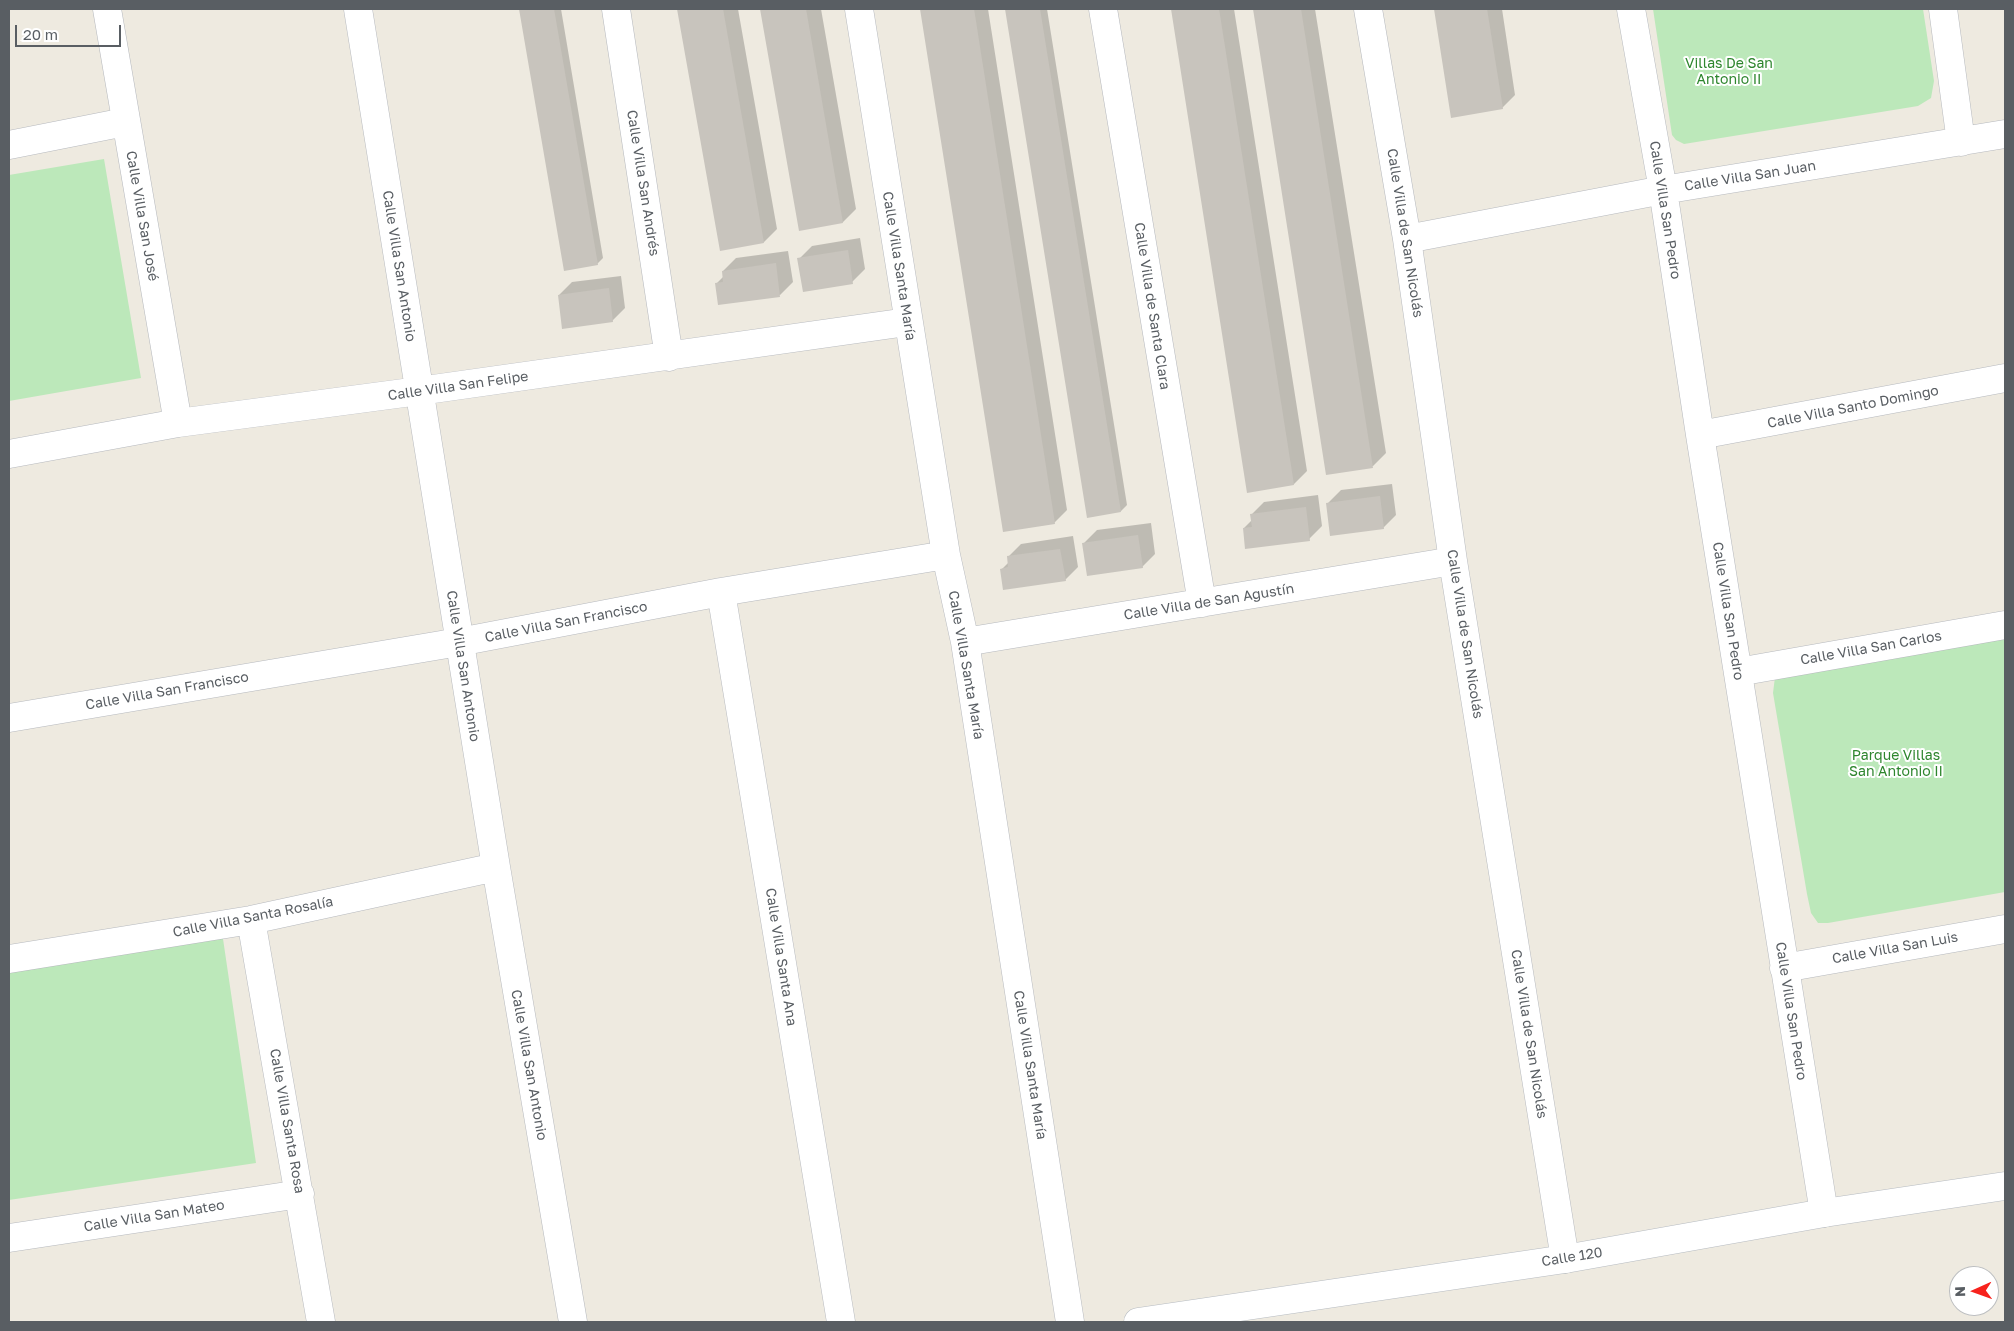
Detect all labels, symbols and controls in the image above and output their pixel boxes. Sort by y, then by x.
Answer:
scale bar [18,15,124,47]
text: 20 m [23,25,58,43]
park label: Villas De San Antonio II [1685,56,1773,88]
street label: Calle Villa San Andrés [623,109,663,257]
street label: Calle Villa San Pedro [1646,140,1684,280]
street label: Calle Villa de San Nicolás [1383,147,1427,319]
street label: Calle Villa San José [122,150,162,282]
street label: Calle Villa San Juan [1683,157,1817,195]
street label: Calle Villa San Antonio [379,189,419,343]
street label: Calle Villa Santa María [879,190,919,342]
street label: Calle Villa de Santa Clara [1130,221,1174,391]
street label: Calle Villa San Felipe [387,368,529,404]
street label: Calle Villa Santo Domingo [1766,382,1940,432]
street label: Calle Villa San Pedro [1709,541,1747,681]
street label: Calle Villa de San Nicolás [1443,548,1487,720]
street label: Calle Villa de San Agustín [1123,580,1295,624]
street label: Calle Villa San Antonio [443,589,483,743]
street label: Calle Villa Santa María [945,589,987,741]
street label: Calle Villa San Francisco [483,598,649,646]
street label: Calle Villa San Carlos [1799,627,1943,669]
street label: Calle Villa San Francisco [84,668,250,714]
park label: Parque Villas San Antonio II [1849,748,1943,780]
street label: Calle Villa Santa Ana [762,887,800,1027]
street label: Calle Villa Santa Rosalía [171,893,335,941]
street label: Calle Villa San Luis [1831,929,1959,967]
street label: Calle Villa San Pedro [1772,941,1810,1081]
street label: Calle Villa de San Nicolás [1507,948,1551,1120]
street label: Calle Villa San Antonio [507,988,551,1142]
street label: Calle Villa Santa María [1010,989,1050,1141]
street label: Calle Villa Santa Rosa [266,1047,308,1195]
street label: Calle Villa San Mateo [82,1197,226,1235]
street label: Calle 120 [1540,1244,1604,1270]
north arrow [1949,1266,1999,1316]
text: N [1951,1286,1968,1297]

